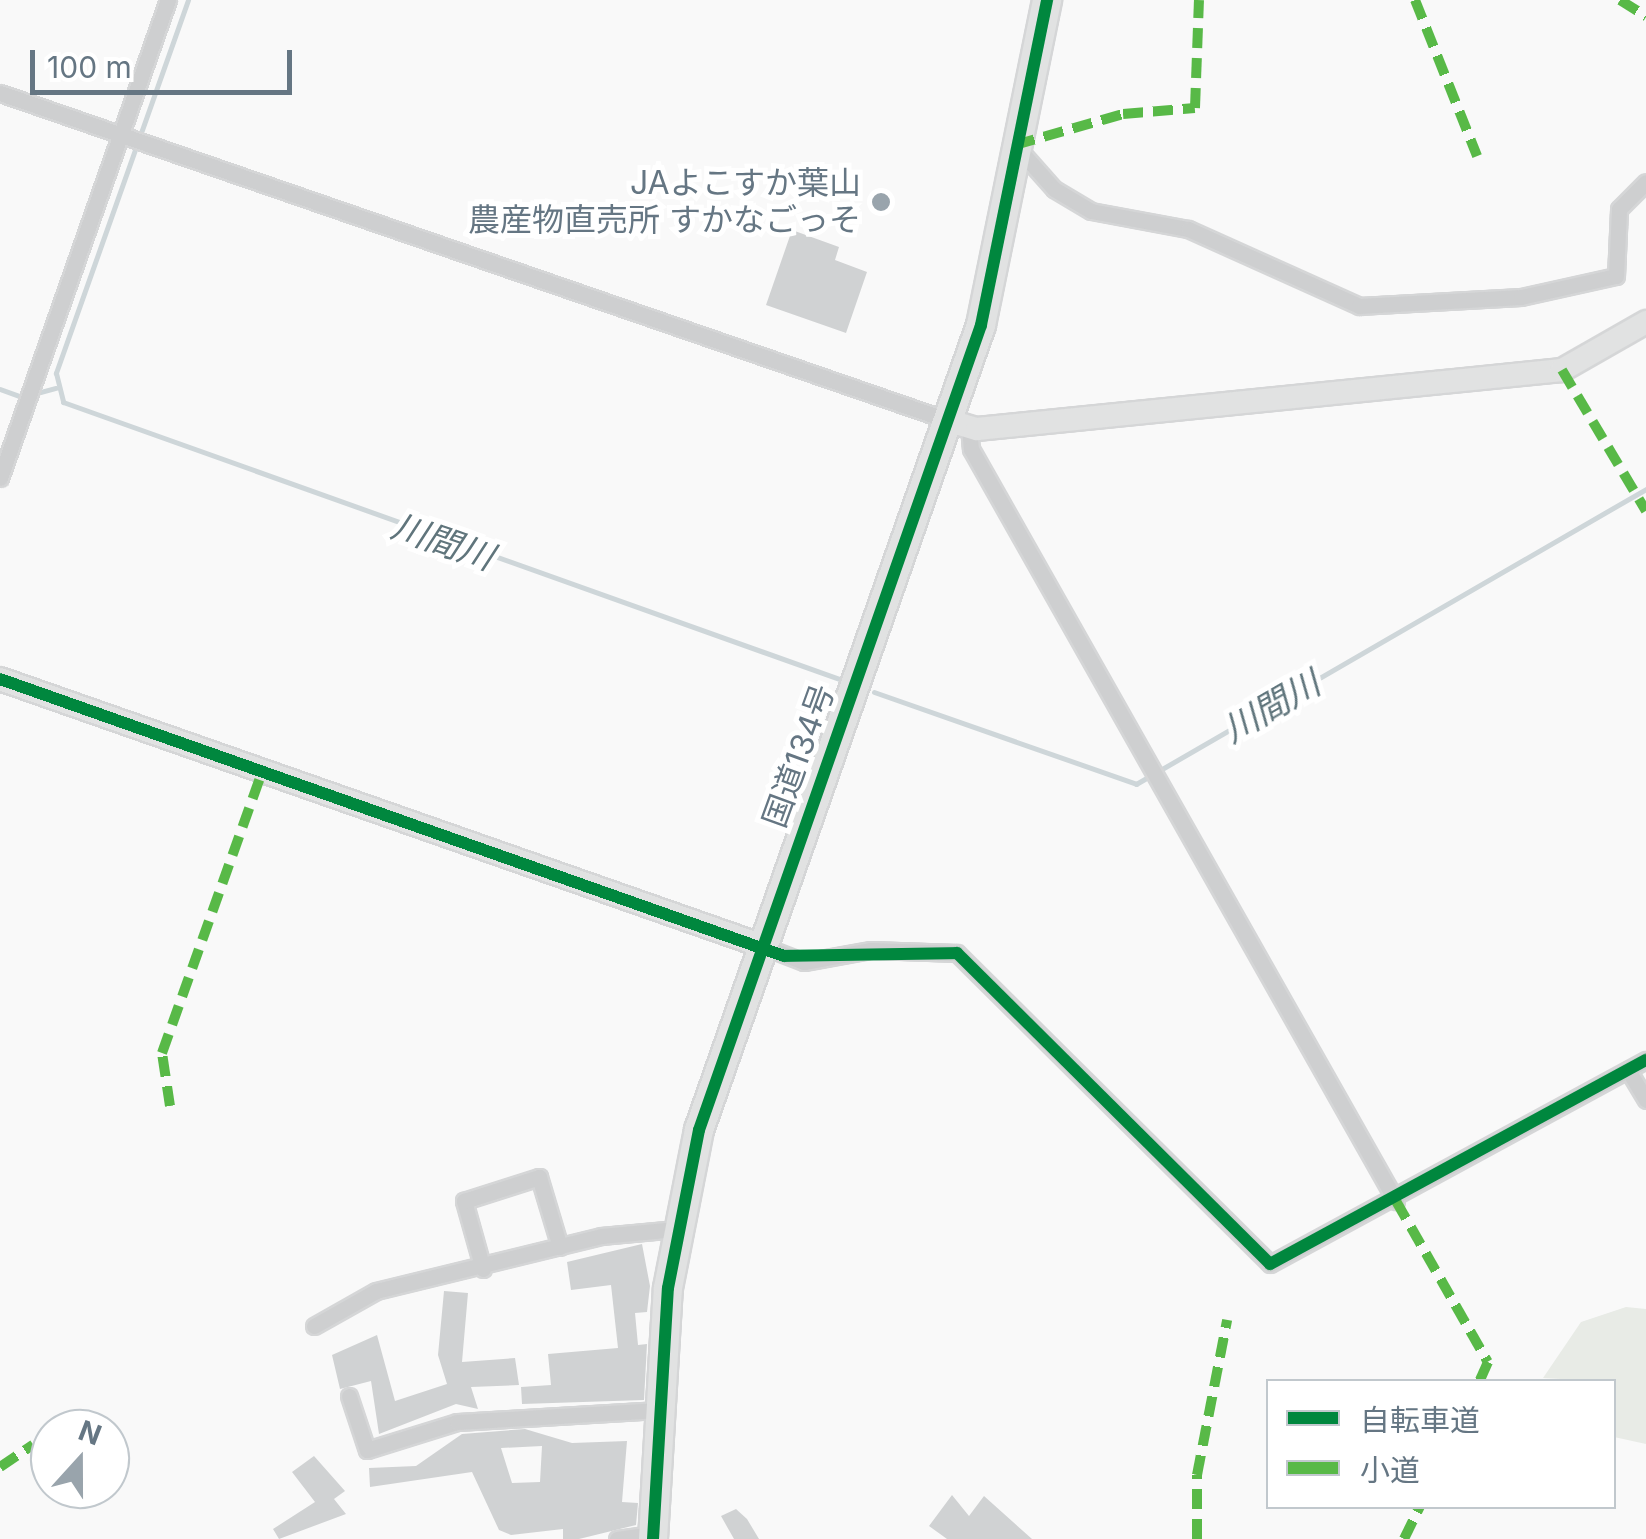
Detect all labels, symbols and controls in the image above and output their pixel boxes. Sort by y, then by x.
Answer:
scale bar [35,30,298,92]
text: 100 m [47,49,132,85]
place label: JAよこすか葉山 農産物直売所 すかなごっそ [468,165,861,240]
marker: JAよこすか葉山 農産物直売所 すかなごっそ [870,191,892,213]
water label: 川間川 [387,504,499,578]
water label: 川間川 [1215,662,1327,750]
street label: 国道134号 [755,679,843,833]
legend [1266,1379,1616,1509]
text: 自転車道 [1360,1402,1480,1438]
north arrow [30,1409,130,1509]
text: N [74,1413,106,1453]
text: 小道 [1360,1452,1420,1488]

